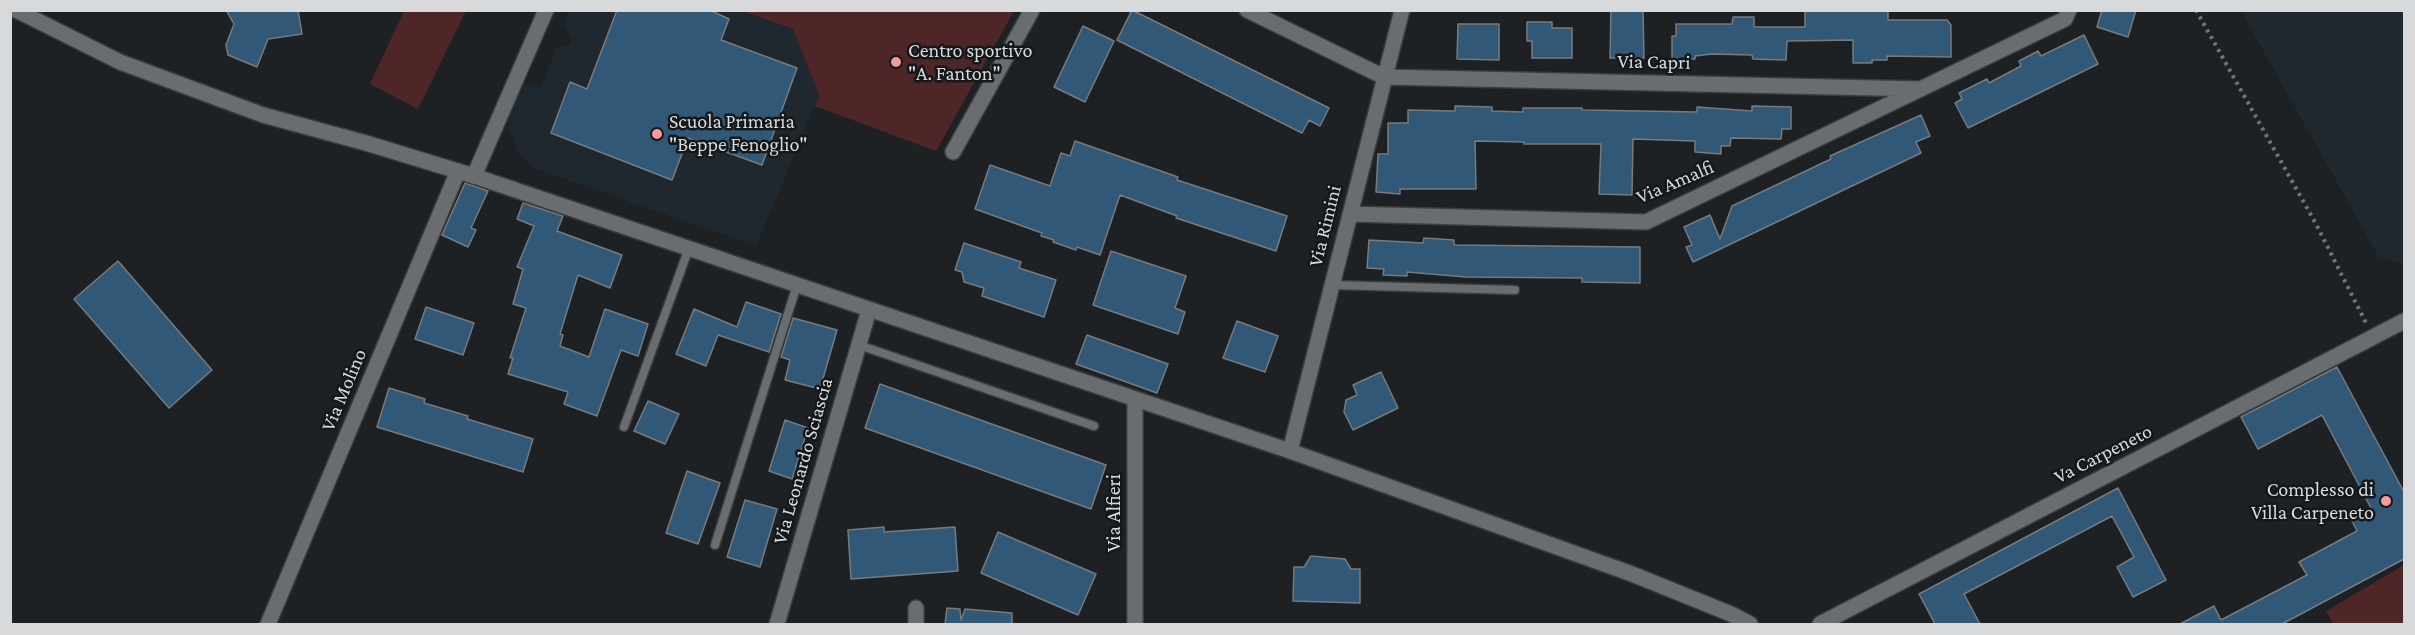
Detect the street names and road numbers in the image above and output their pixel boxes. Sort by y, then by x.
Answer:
street label: Via Capri [1617,49,1691,75]
street label: Via Amalfi [1633,155,1717,209]
street label: Via Rimini [1303,183,1347,269]
street label: Via Molino [316,345,372,435]
street label: Via Leonardo Sciascia [768,375,838,547]
street label: Va Carpeneto [2050,419,2156,489]
street label: Via Alfieri [1102,474,1126,552]

